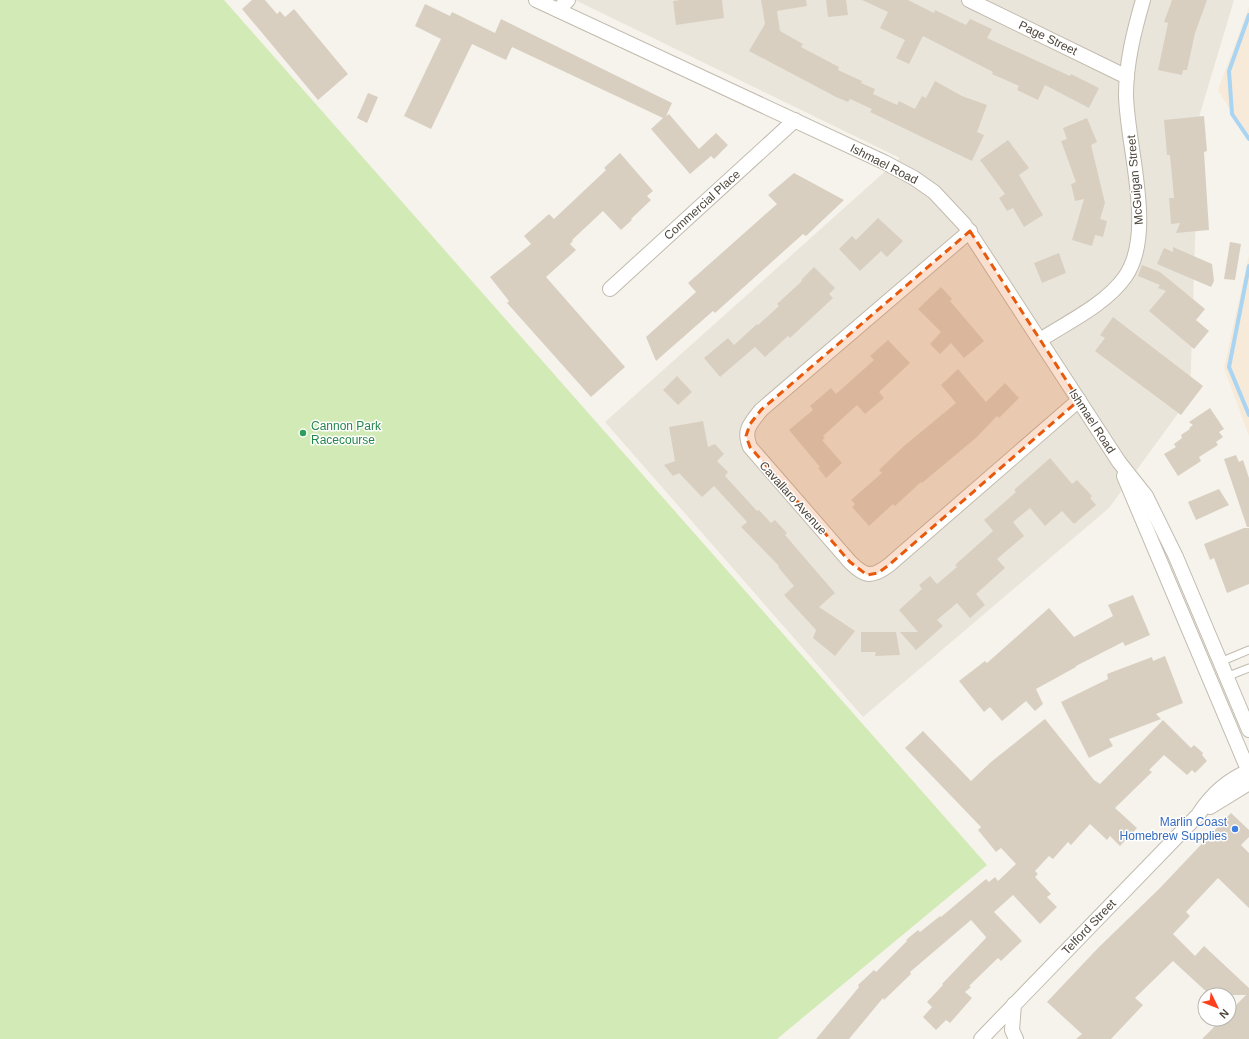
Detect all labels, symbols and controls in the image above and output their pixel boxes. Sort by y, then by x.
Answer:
street label: Page Street [1016,18,1080,58]
street label: McGuigan Street [1124,134,1146,225]
street label: Ishmael Road [848,141,920,187]
street label: Commercial Place [661,167,743,243]
street label: Ishmael Road [1066,386,1118,456]
place label: Cannon Park Racecourse [311,419,382,447]
marker: Cannon Park Racecourse [298,428,308,438]
street label: Cavallaro Avenue [756,458,830,538]
place label: Marlin Coast Homebrew Supplies [1120,815,1228,843]
marker: Marlin Coast Homebrew Supplies [1230,824,1240,834]
street label: Telford Street [1059,896,1119,958]
north arrow [1197,987,1237,1027]
text: N [1217,1007,1231,1021]

